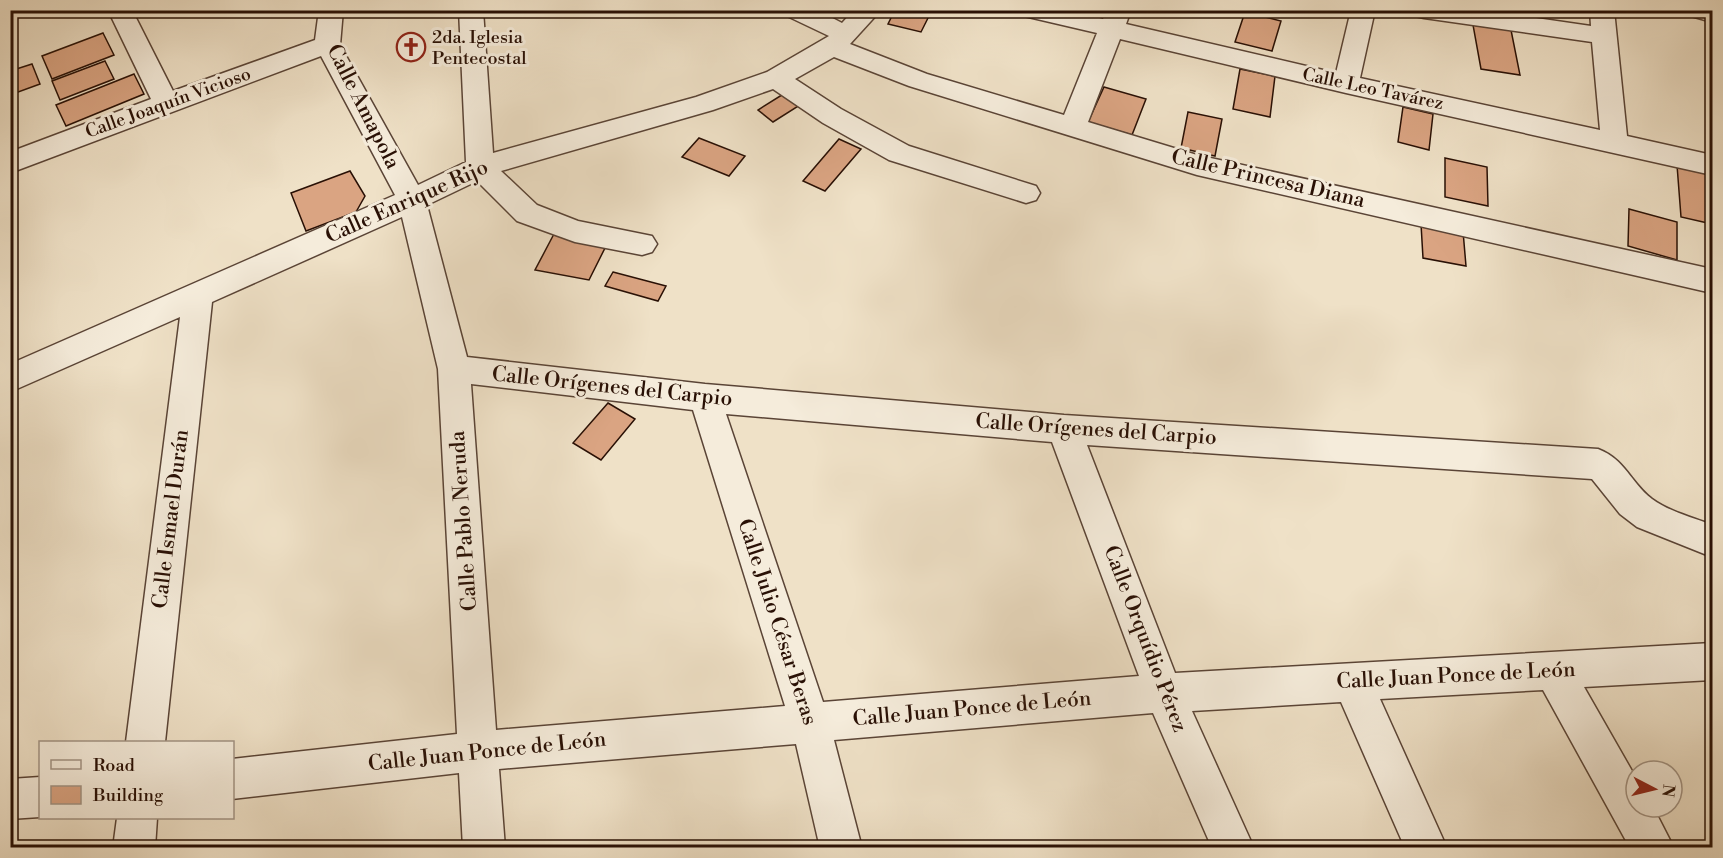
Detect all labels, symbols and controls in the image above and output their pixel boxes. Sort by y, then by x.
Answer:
place label: 2da. Iglesia Pentecostal [432,26,527,70]
church icon: 2da. Iglesia Pentecostal [395,31,427,63]
street label: Calle Amapola [320,40,406,174]
street label: Calle Joaquín Vicioso [82,62,254,144]
street label: Calle Leo Tavárez [1300,63,1446,115]
street label: Calle Princesa Diana [1169,144,1368,214]
street label: Calle Enrique Rijo [322,154,492,250]
street label: Calle Orígenes del Carpio [490,361,734,413]
street label: Calle Orígenes del Carpio [974,409,1218,451]
street label: Calle Ismael Durán [147,428,195,610]
street label: Calle Pablo Neruda [445,430,483,612]
street label: Calle Julio César Beras [731,516,823,728]
street label: Calle Orquídio Pérez [1097,542,1193,736]
street label: Calle Juan Ponce de León [1336,657,1577,695]
street label: Calle Juan Ponce de León [852,686,1093,732]
street label: Calle Juan Ponce de León [367,727,608,777]
legend [39,741,234,819]
text: Road [93,754,136,777]
north arrow [1624,759,1684,819]
text: N [1657,783,1679,799]
text: Building [92,784,164,807]

